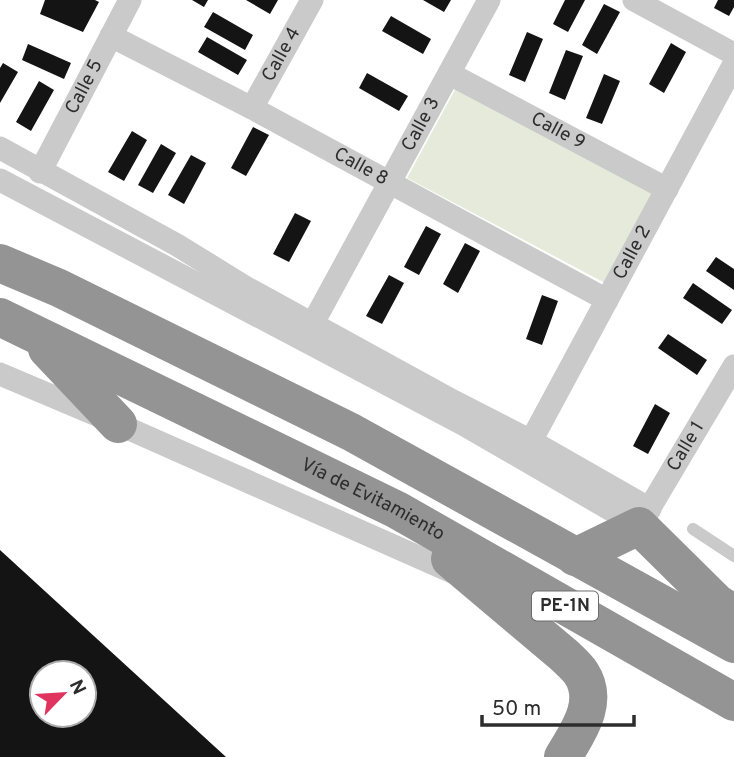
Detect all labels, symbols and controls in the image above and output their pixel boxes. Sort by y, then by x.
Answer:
street label: Calle 4 [257,23,306,86]
street label: Calle 5 [60,55,109,119]
street label: Calle 3 [397,93,446,156]
street label: Calle 9 [526,107,589,155]
street label: Calle 8 [329,142,392,191]
street label: Calle 2 [608,221,657,284]
street label: Calle 1 [662,417,710,476]
street label: Vía de Evitamiento [297,453,449,547]
road number: PE-1N [532,592,598,620]
north arrow [28,659,98,729]
text: N [63,676,90,699]
scale bar [482,684,634,728]
text: 50 m [492,696,541,723]

